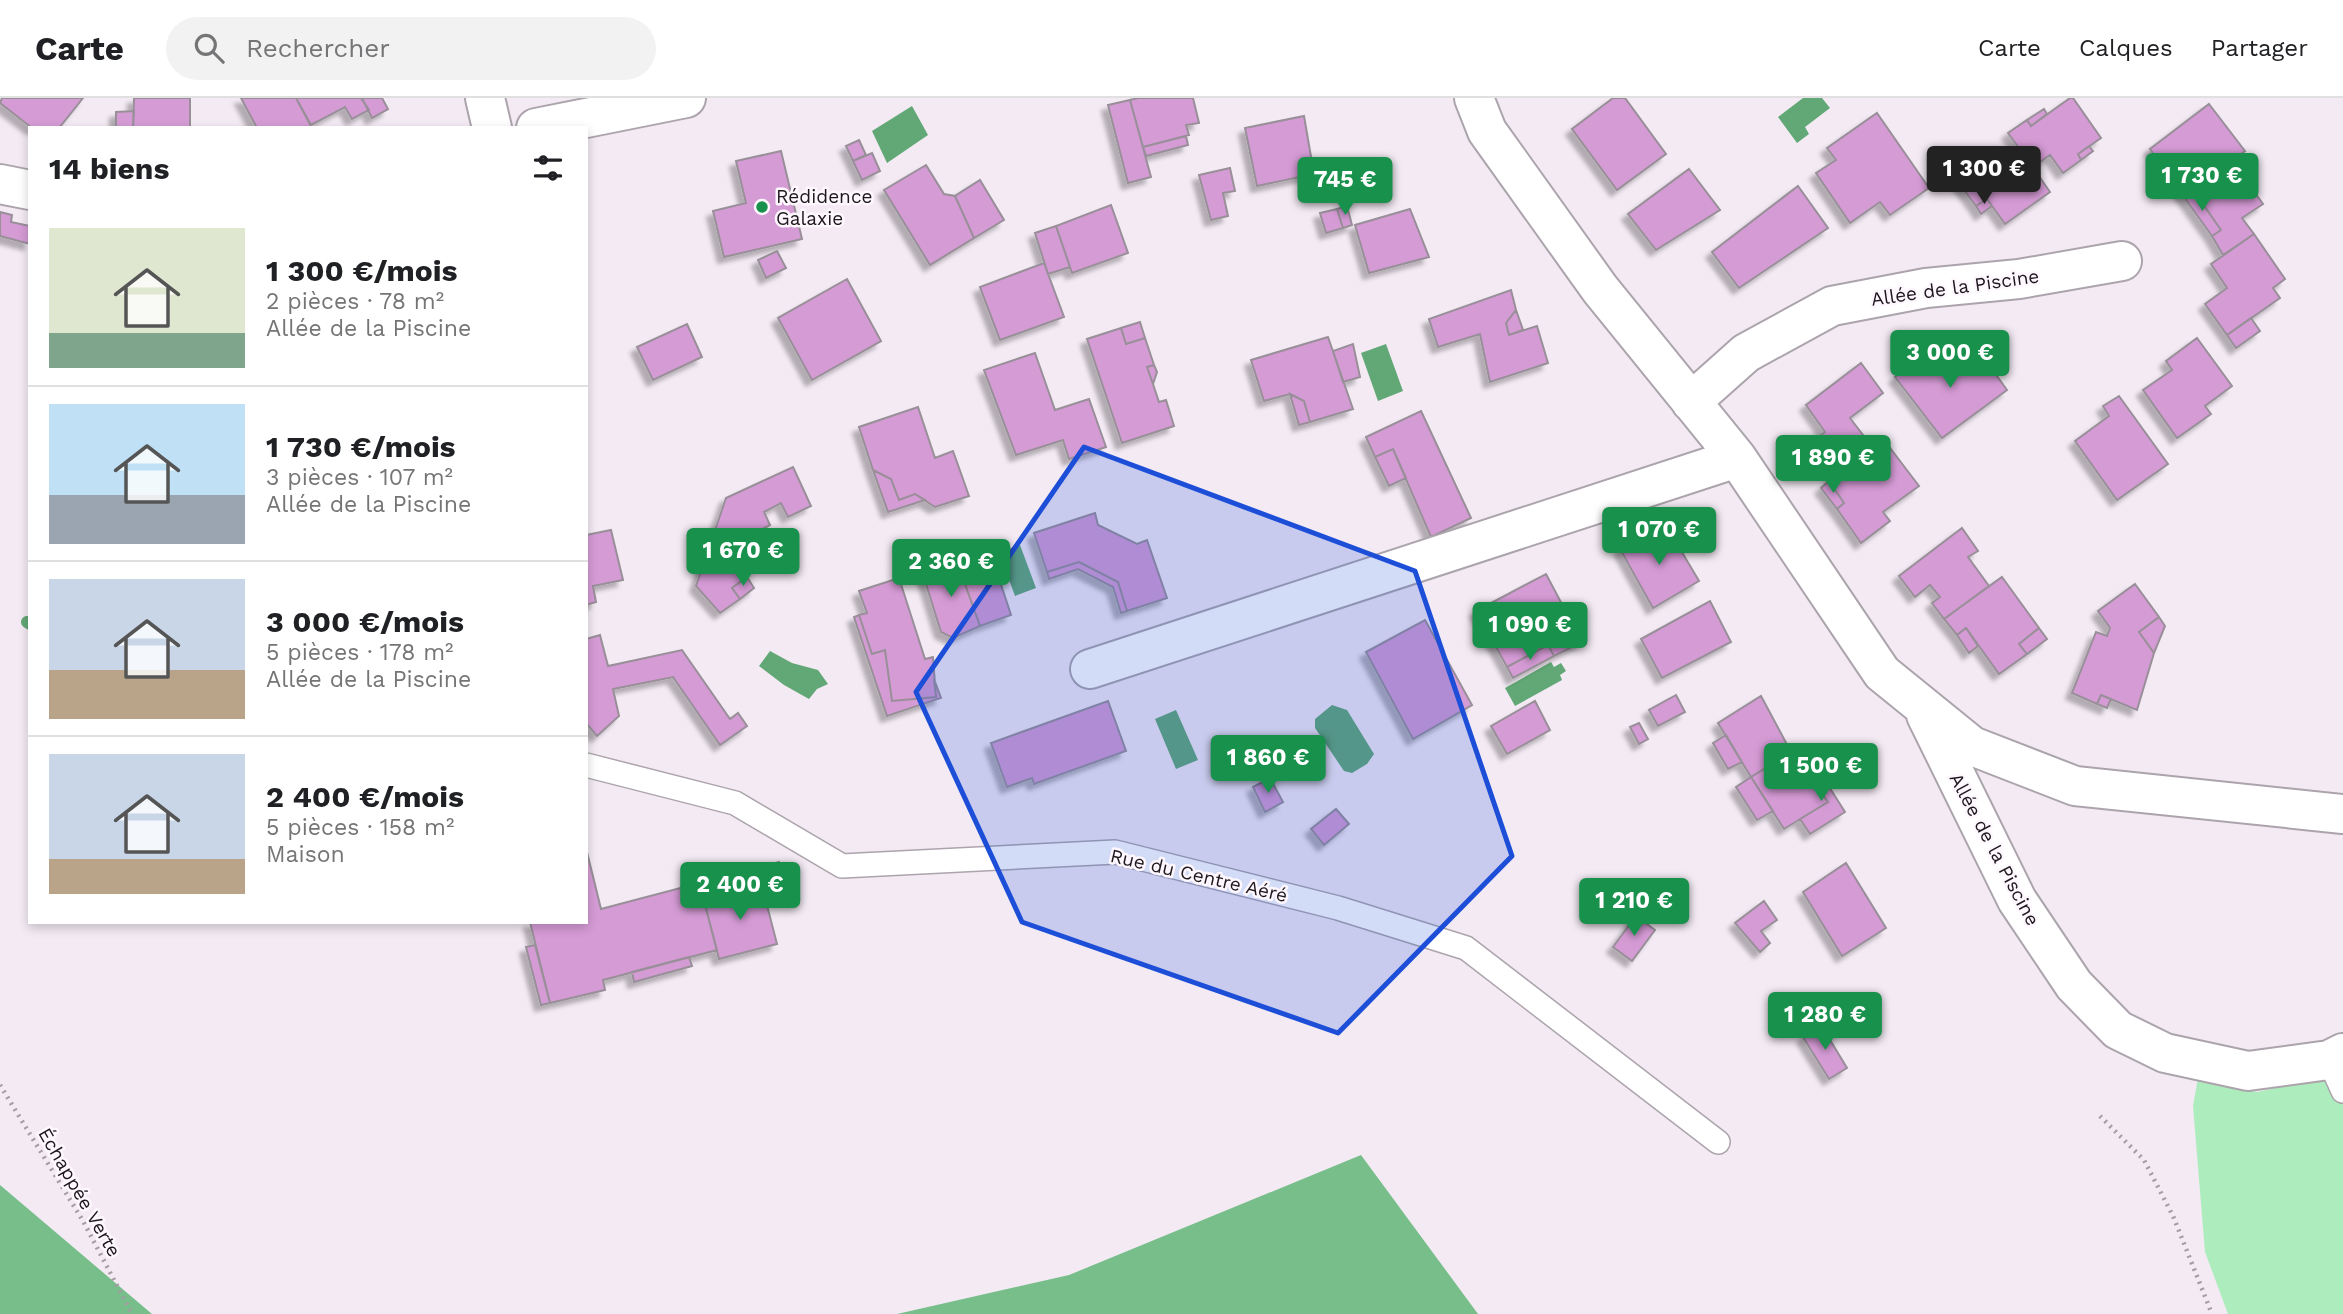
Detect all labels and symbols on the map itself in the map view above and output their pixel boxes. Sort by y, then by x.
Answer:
pin: 1 300 € [1919,146,2049,206]
pin: 1 730 € [2137,153,2267,213]
pin: 745 € [1296,158,1394,217]
place label: Rédidence Galaxie [776,185,872,230]
marker: Rédidence Galaxie [754,199,770,215]
street label: Allée de la Piscine [1869,264,2041,311]
pin: 3 000 € [1885,330,2015,390]
pin: 1 890 € [1768,436,1898,495]
pin: 1 070 € [1594,508,1724,567]
pin: 1 670 € [678,528,808,588]
pin: 2 360 € [886,540,1016,599]
pin: 1 090 € [1465,602,1595,662]
pin: 1 860 € [1203,736,1333,795]
pin: 1 500 € [1756,744,1886,803]
street label: Allée de la Piscine [1945,769,2045,930]
street label: Rue du Centre Aéré [1108,844,1290,907]
pin: 2 400 € [675,862,805,922]
pin: 1 210 € [1569,878,1699,938]
pin: 1 280 € [1760,992,1890,1052]
street label: Échappée Verte [33,1124,126,1261]

